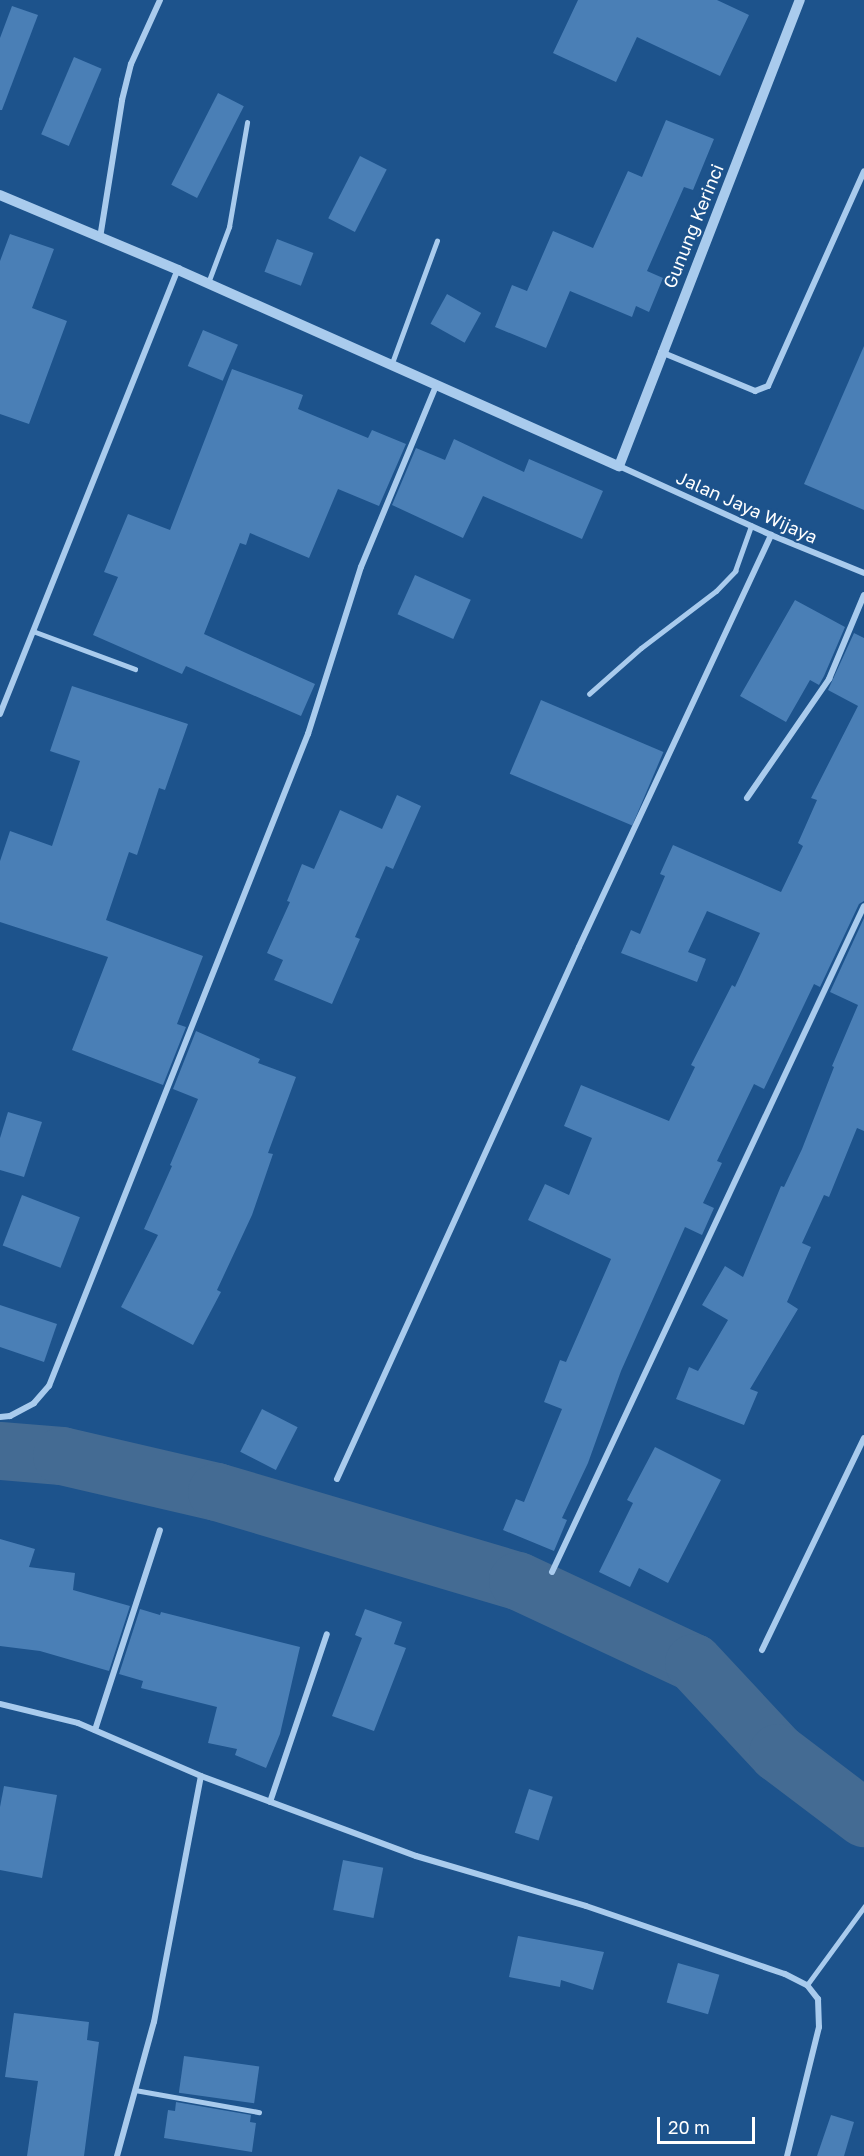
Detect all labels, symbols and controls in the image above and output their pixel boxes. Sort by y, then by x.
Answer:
street label: Gunung Kerinci [658,161,728,291]
street label: Jalan Jaya Wijaya [673,466,821,548]
scale bar [660,2105,758,2143]
text: 20 m [668,2116,710,2138]

